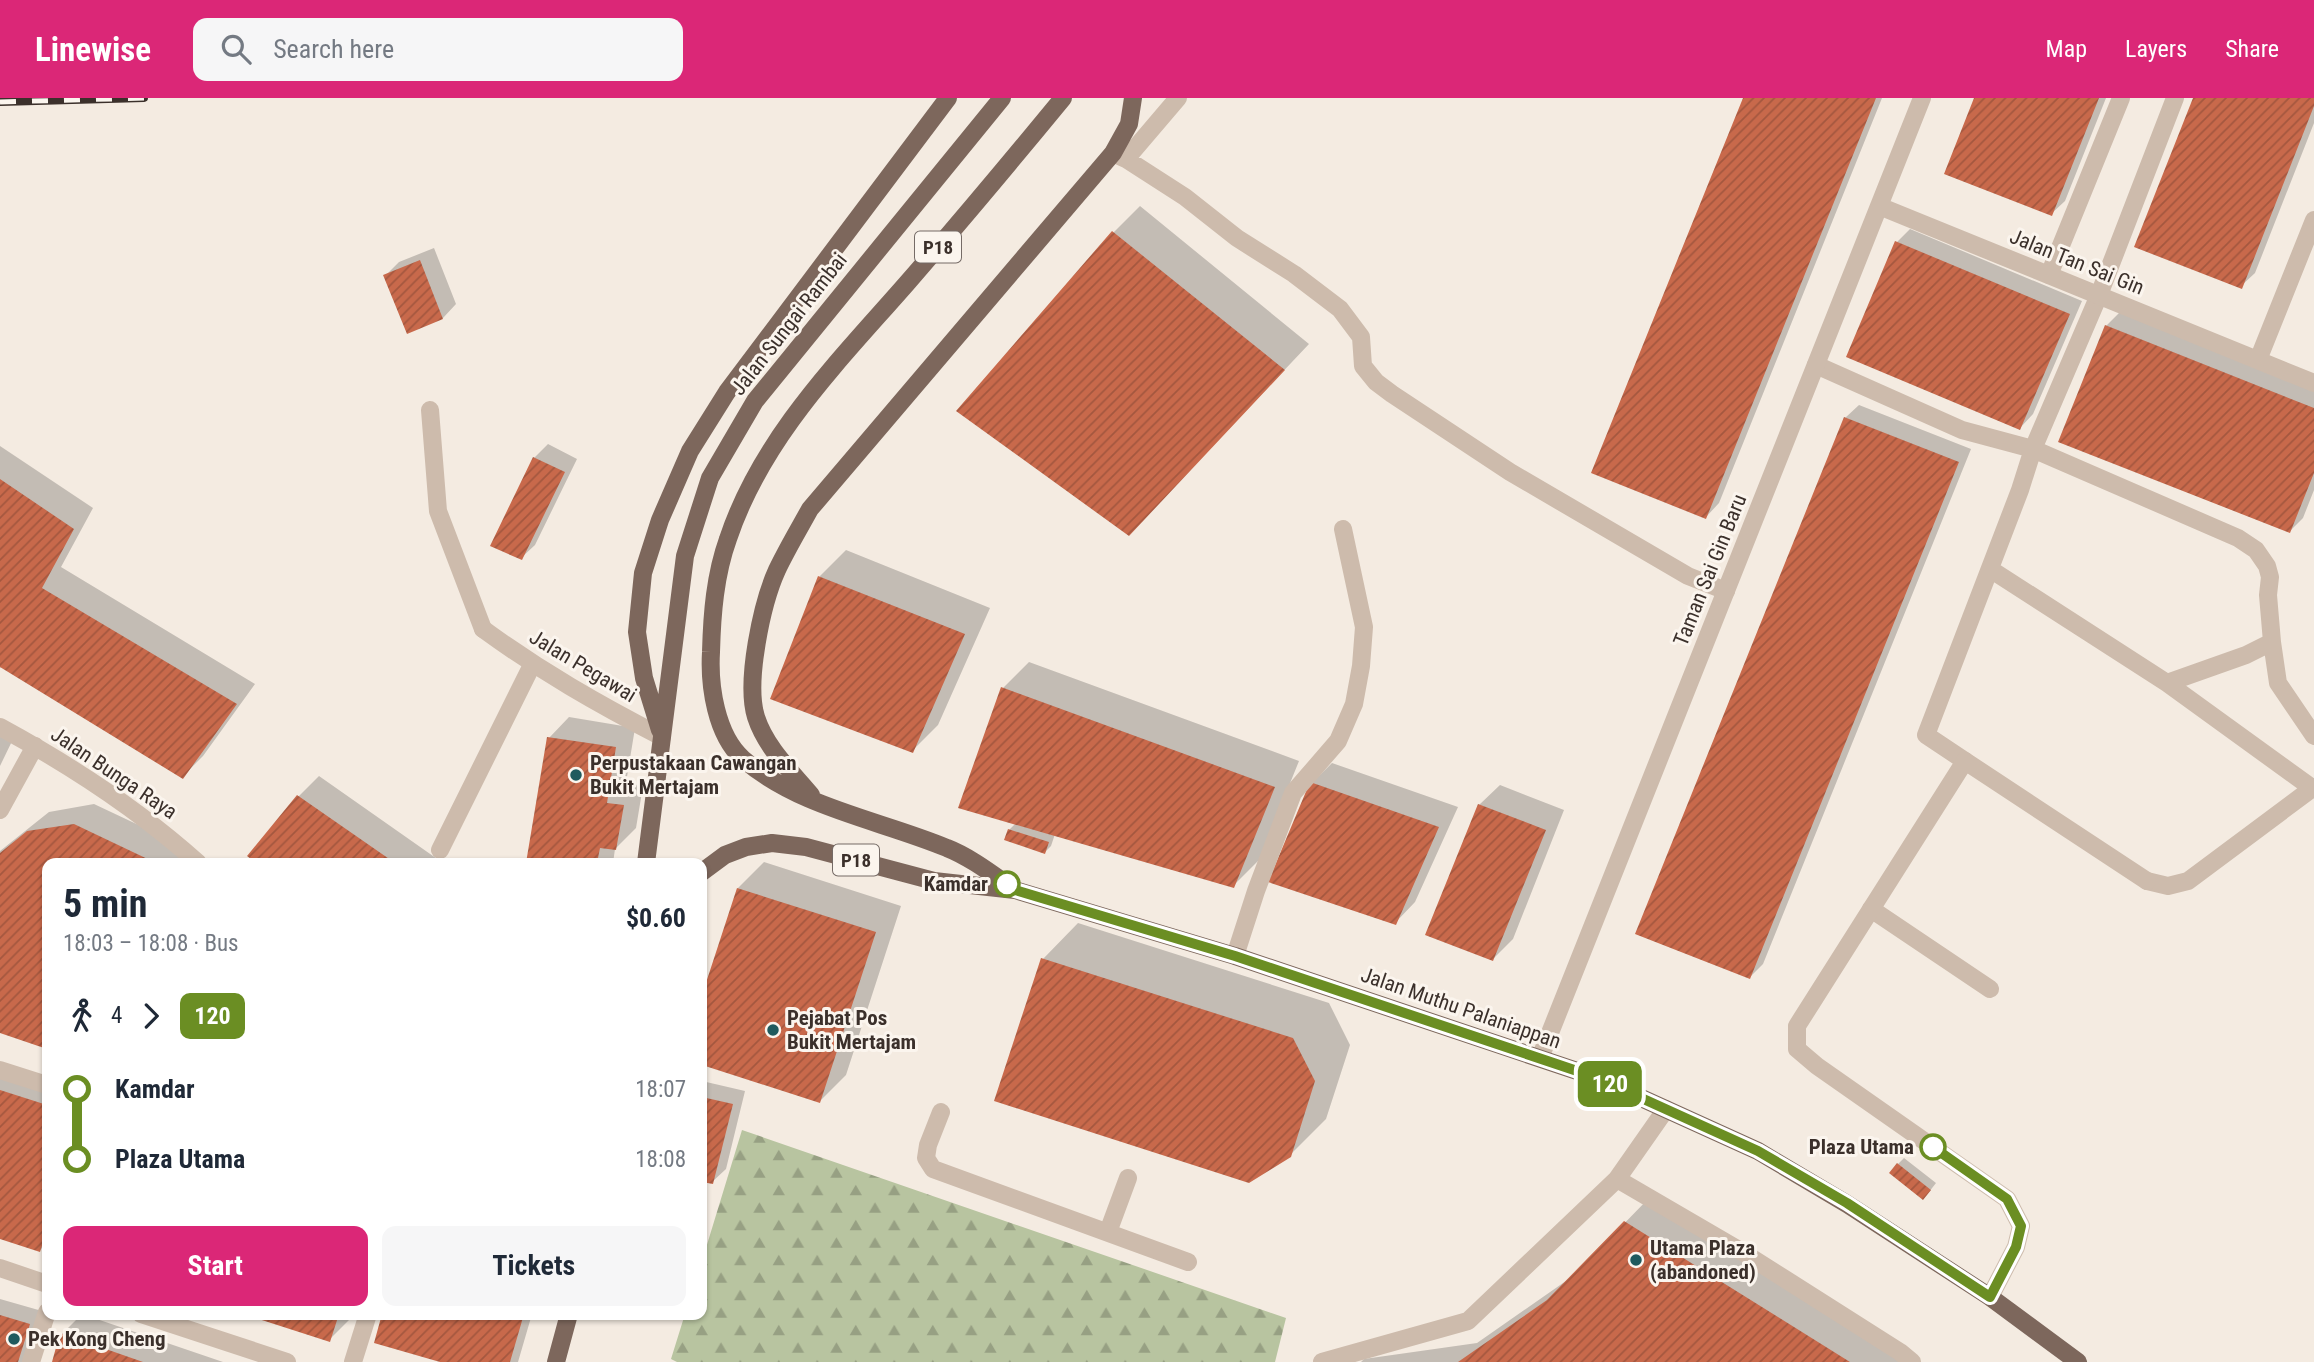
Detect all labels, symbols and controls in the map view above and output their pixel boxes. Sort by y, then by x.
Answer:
search box [193,18,683,81]
text: Linewise [35,30,151,69]
icon: search [217,30,255,68]
text: Search here [273,34,394,64]
text: Map [2046,35,2087,63]
text: Layers [2125,35,2187,63]
text: Share [2225,35,2279,63]
street label: Jalan Tan Sai Gin [2006,224,2148,300]
road number: P18 [915,232,961,262]
street label: Jalan Sungai Rambai [726,248,852,400]
street label: Taman Sai Gin Baru [1669,491,1751,649]
street label: Jalan Pegawai [525,625,641,707]
street label: Jalan Bunga Raya [46,722,182,824]
place label: Perpustakaan Cawangan Bukit Mertajam [590,751,797,799]
marker: Perpustakaan Cawangan Bukit Mertajam [568,767,584,783]
road number: P18 [833,845,879,876]
marker: Kamdar [994,871,1020,897]
place label: Kamdar [924,872,988,896]
text: 5 min [63,882,147,926]
text: $0.60 [626,903,686,933]
text: 18:03 – 18:08 · Bus [63,930,239,957]
street label: Jalan Muthu Palaniappan [1358,962,1564,1054]
icon: walk [63,997,101,1035]
icon: forward [132,997,170,1035]
text: 4 [111,1002,122,1029]
text: 120 [194,1002,231,1030]
place label: Pejabat Pos Bukit Mertajam [787,1006,916,1054]
marker: Pejabat Pos Bukit Mertajam [765,1022,781,1038]
line badge: 120 [1570,1061,1650,1107]
text: 120 [1592,1070,1628,1098]
text: Kamdar [115,1074,195,1104]
text: 18:07 [635,1076,686,1103]
marker: Plaza Utama [1920,1134,1946,1160]
place label: Plaza Utama [1809,1135,1914,1159]
text: Plaza Utama [115,1144,245,1174]
text: 18:08 [635,1146,686,1173]
button: Start [63,1226,368,1306]
button: Tickets [382,1226,686,1306]
place label: Utama Plaza (abandoned) [1650,1236,1756,1284]
marker: Utama Plaza (abandoned) [1628,1252,1644,1268]
place label: Pek Kong Cheng [28,1327,166,1351]
marker: Pek Kong Cheng [6,1331,22,1347]

